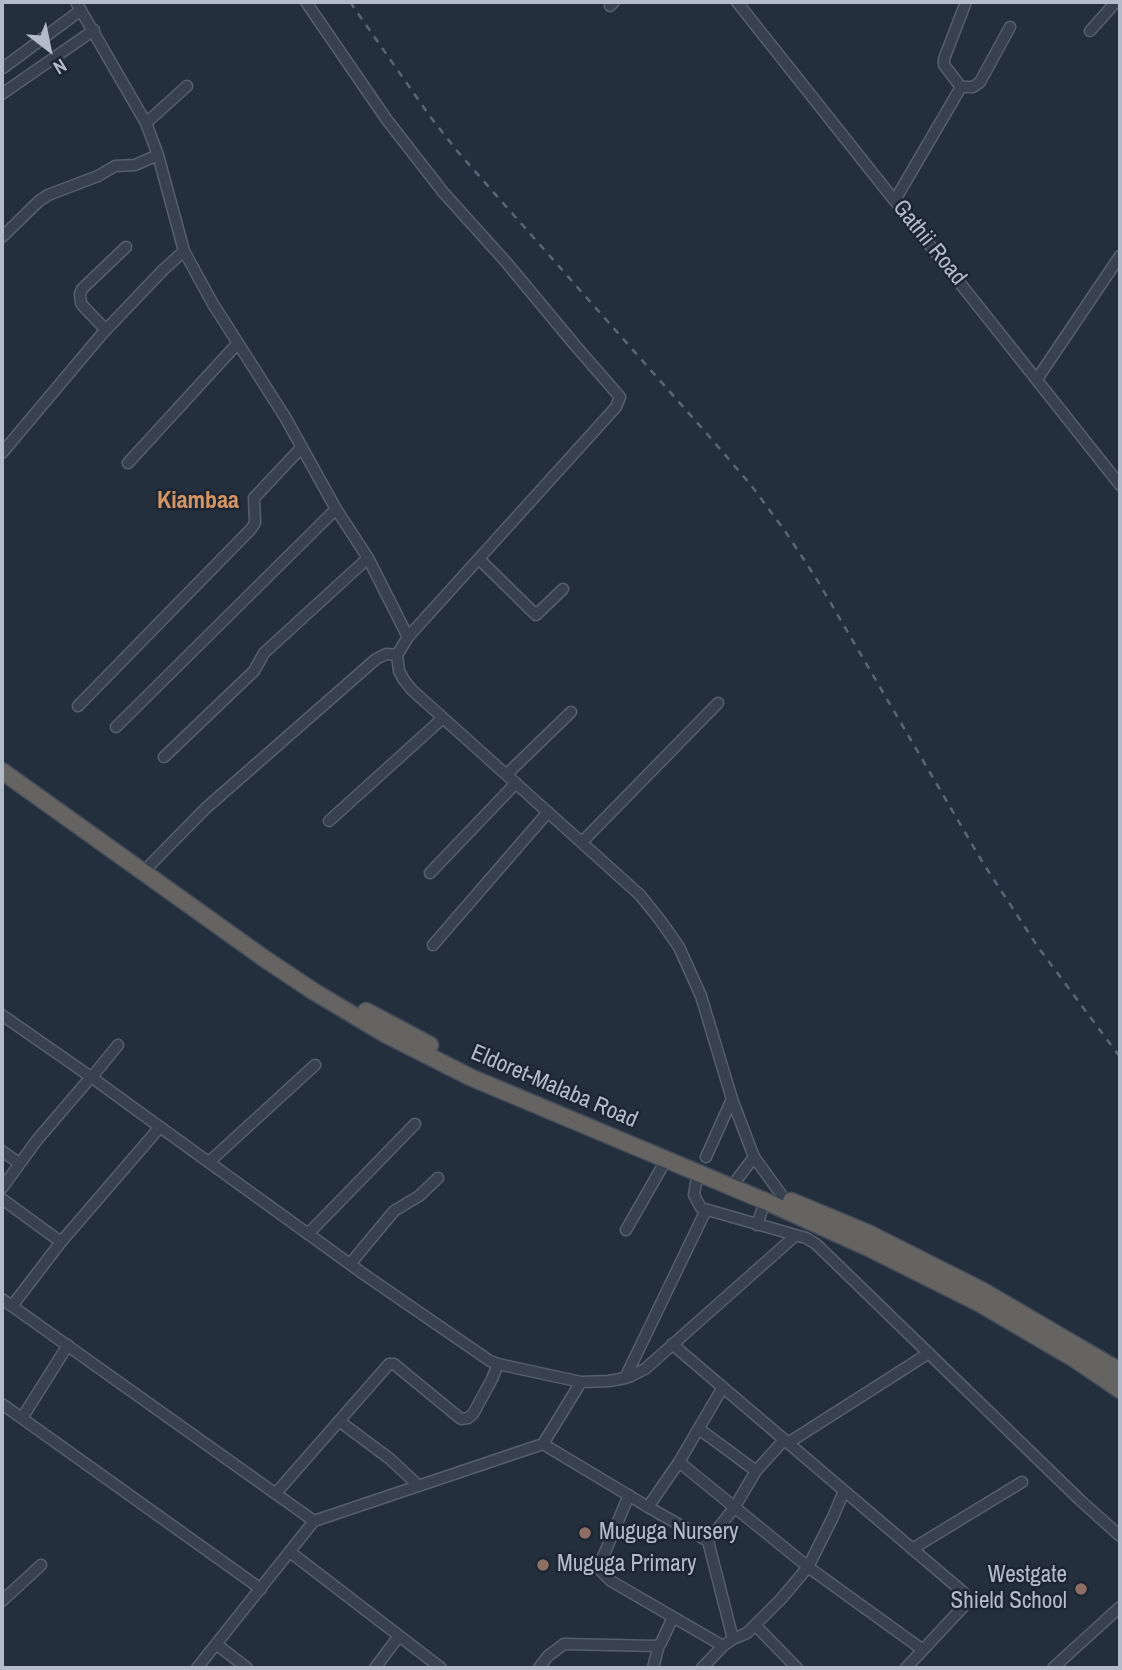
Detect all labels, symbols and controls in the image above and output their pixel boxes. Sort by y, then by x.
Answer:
north arrow [14,14,84,84]
text: N [48,53,72,81]
street label: Gathii Road [886,195,972,291]
district label: Kiambaa [157,488,239,516]
street label: Eldoret-Malaba Road [467,1039,641,1135]
place label: Muguga Nursery [599,1519,738,1547]
marker: Muguga Nursery [577,1525,593,1541]
place label: Muguga Primary [557,1551,696,1579]
marker: Muguga Primary [535,1557,551,1573]
place label: Westgate Shield School [951,1562,1067,1616]
marker: Westgate Shield School [1073,1581,1089,1597]

